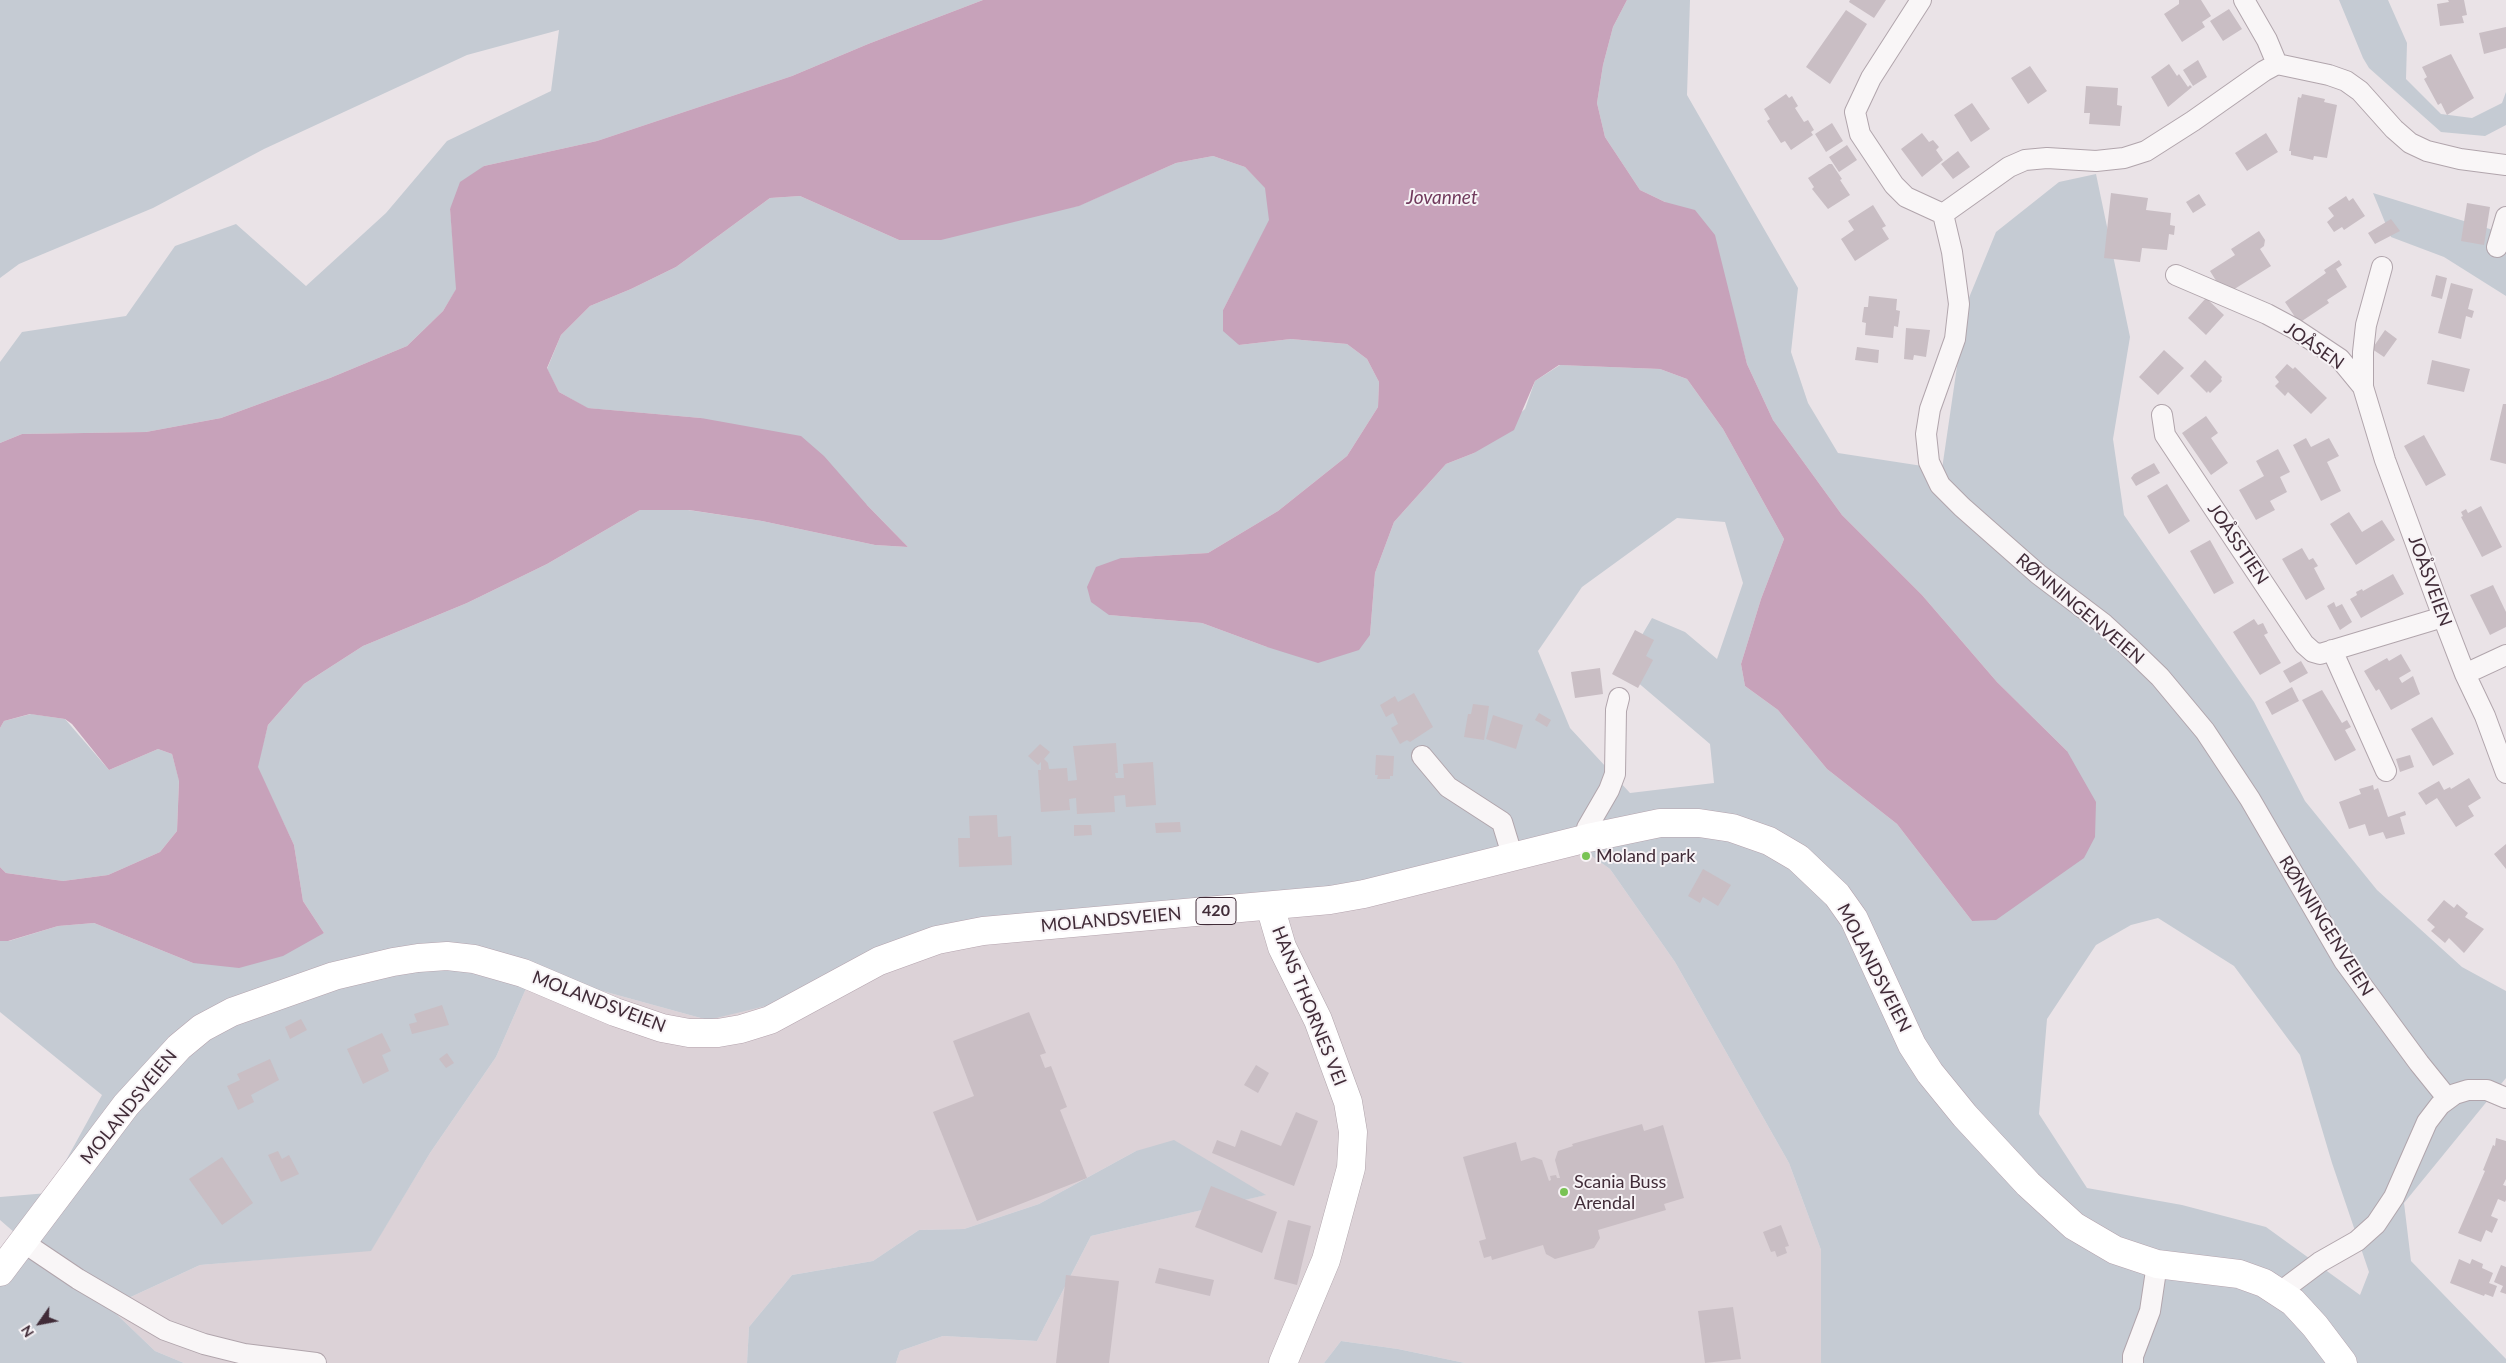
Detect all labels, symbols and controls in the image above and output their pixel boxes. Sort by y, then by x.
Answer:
water label: Jovannet [1406,187,1478,209]
street label: JOÅSEN [2280,318,2348,374]
street label: JOÅSSTIEN [2203,499,2273,589]
street label: JOÅSVEIEN [2404,533,2456,629]
street label: RØNNINGENVEIEN [2011,549,2149,669]
place label: Moland park [1596,845,1695,867]
marker: Moland park [1580,850,1592,862]
street label: RØNNINGENVEIEN [2274,852,2378,1000]
road number: 420 [1196,898,1236,924]
street label: MOLANDSVEIEN [1832,900,1916,1036]
street label: MOLANDSVEIEN [1040,903,1182,937]
street label: HANS THORNES VEI [1267,923,1351,1089]
street label: MOLANDSVEIEN [529,967,669,1037]
street label: MOLANDSVEIEN [76,1045,182,1169]
place label: Scania Buss Arendal [1574,1171,1666,1214]
marker: Scania Buss Arendal [1558,1186,1570,1198]
north arrow [15,1298,65,1348]
text: N [17,1322,37,1341]

